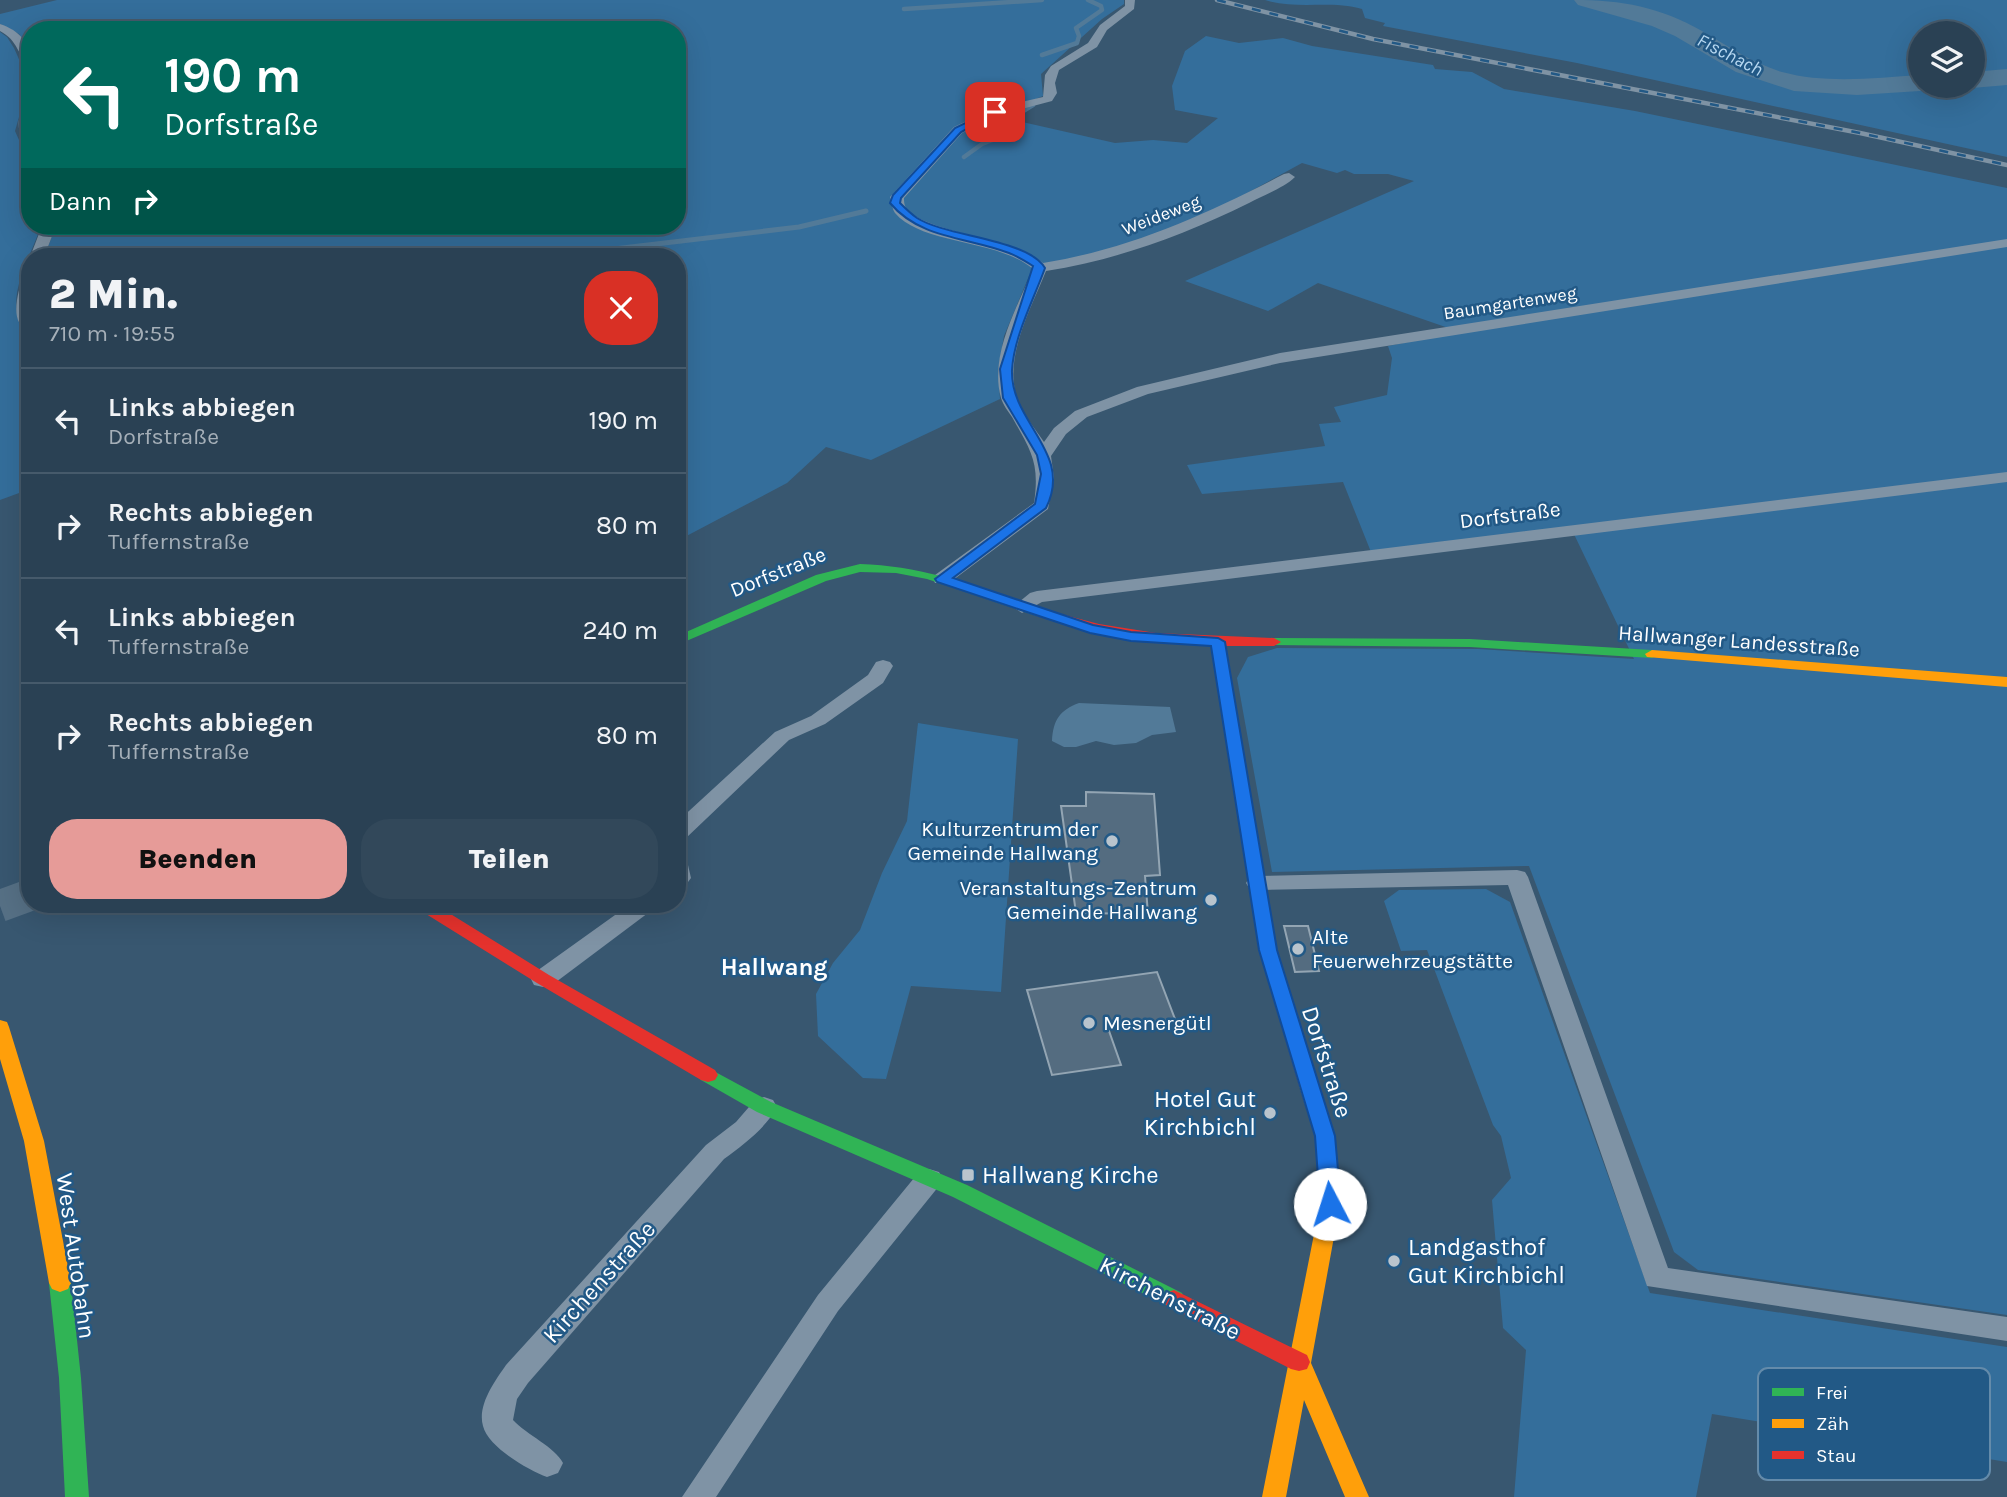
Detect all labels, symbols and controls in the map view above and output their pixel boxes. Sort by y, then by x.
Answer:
map controls [1908,21,1985,98]
button: layers [1908,21,1985,98]
water label: Fischach [1693,29,1767,81]
text: 190 m [164,47,301,104]
icon: left [49,49,140,140]
pin [965,82,1025,142]
icon: arrive [976,93,1014,131]
text: Dorfstraße [164,106,318,143]
icon: right [126,182,164,220]
text: Dann [49,186,112,217]
street label: Weideweg [1119,190,1203,240]
text: 2 Min. [49,269,178,319]
button: close [584,271,658,345]
street label: Baumgartenweg [1442,282,1578,324]
text: 710 m · 19:55 [49,320,175,347]
text: Links abbiegen [108,392,296,423]
icon: left [49,402,87,440]
text: 190 m [588,405,658,436]
text: Dorfstraße [108,423,219,450]
text: Rechts abbiegen [108,497,314,528]
street label: Dorfstraße [1458,497,1562,533]
icon: right [49,507,87,545]
text: 80 m [596,510,658,541]
text: Tuffernstraße [108,528,249,555]
street label: Dorfstraße [727,542,829,602]
text: Links abbiegen [108,602,296,633]
icon: left [49,612,87,650]
text: 240 m [582,615,658,646]
street label: Hallwanger Landesstraße [1617,621,1861,661]
text: Tuffernstraße [108,633,249,660]
text: Rechts abbiegen [108,707,314,738]
icon: right [49,717,87,755]
text: 80 m [596,720,658,751]
text: Tuffernstraße [108,738,249,765]
place label: Kulturzentrum der Gemeinde Hallwang [907,817,1098,865]
button: Beenden [49,819,347,899]
button: Teilen [361,819,658,899]
marker: Kulturzentrum der Gemeinde Hallwang [1104,833,1120,849]
place label: Veranstaltungs-Zentrum Gemeinde Hallwang [960,876,1197,924]
marker: Veranstaltungs-Zentrum Gemeinde Hallwang [1203,892,1219,908]
place label: Alte Feuerwehrzeugstätte [1312,925,1513,973]
marker: Alte Feuerwehrzeugstätte [1290,941,1306,957]
district label: Hallwang [721,953,827,981]
street label: Dorfstraße [1296,1003,1358,1121]
place label: Mesnergütl [1103,1011,1212,1035]
marker: Mesnergütl [1081,1015,1097,1031]
place label: Hotel Gut Kirchbichl [1144,1085,1256,1141]
marker: Hotel Gut Kirchbichl [1262,1105,1278,1121]
place label: Hallwang Kirche [982,1161,1159,1189]
marker: Hallwang Kirche [960,1167,976,1183]
position arrow [1293,1167,1367,1241]
street label: West Autobahn [51,1171,101,1341]
street label: Kirchenstraße [537,1215,661,1349]
place label: Landgasthof Gut Kirchbichl [1408,1233,1565,1289]
street label: Kirchenstraße [1095,1250,1245,1346]
marker: Landgasthof Gut Kirchbichl [1386,1253,1402,1269]
legend [1758,1368,1990,1480]
text: Frei [1816,1382,1848,1404]
text: Zäh [1816,1413,1849,1435]
text: Stau [1816,1445,1857,1467]

